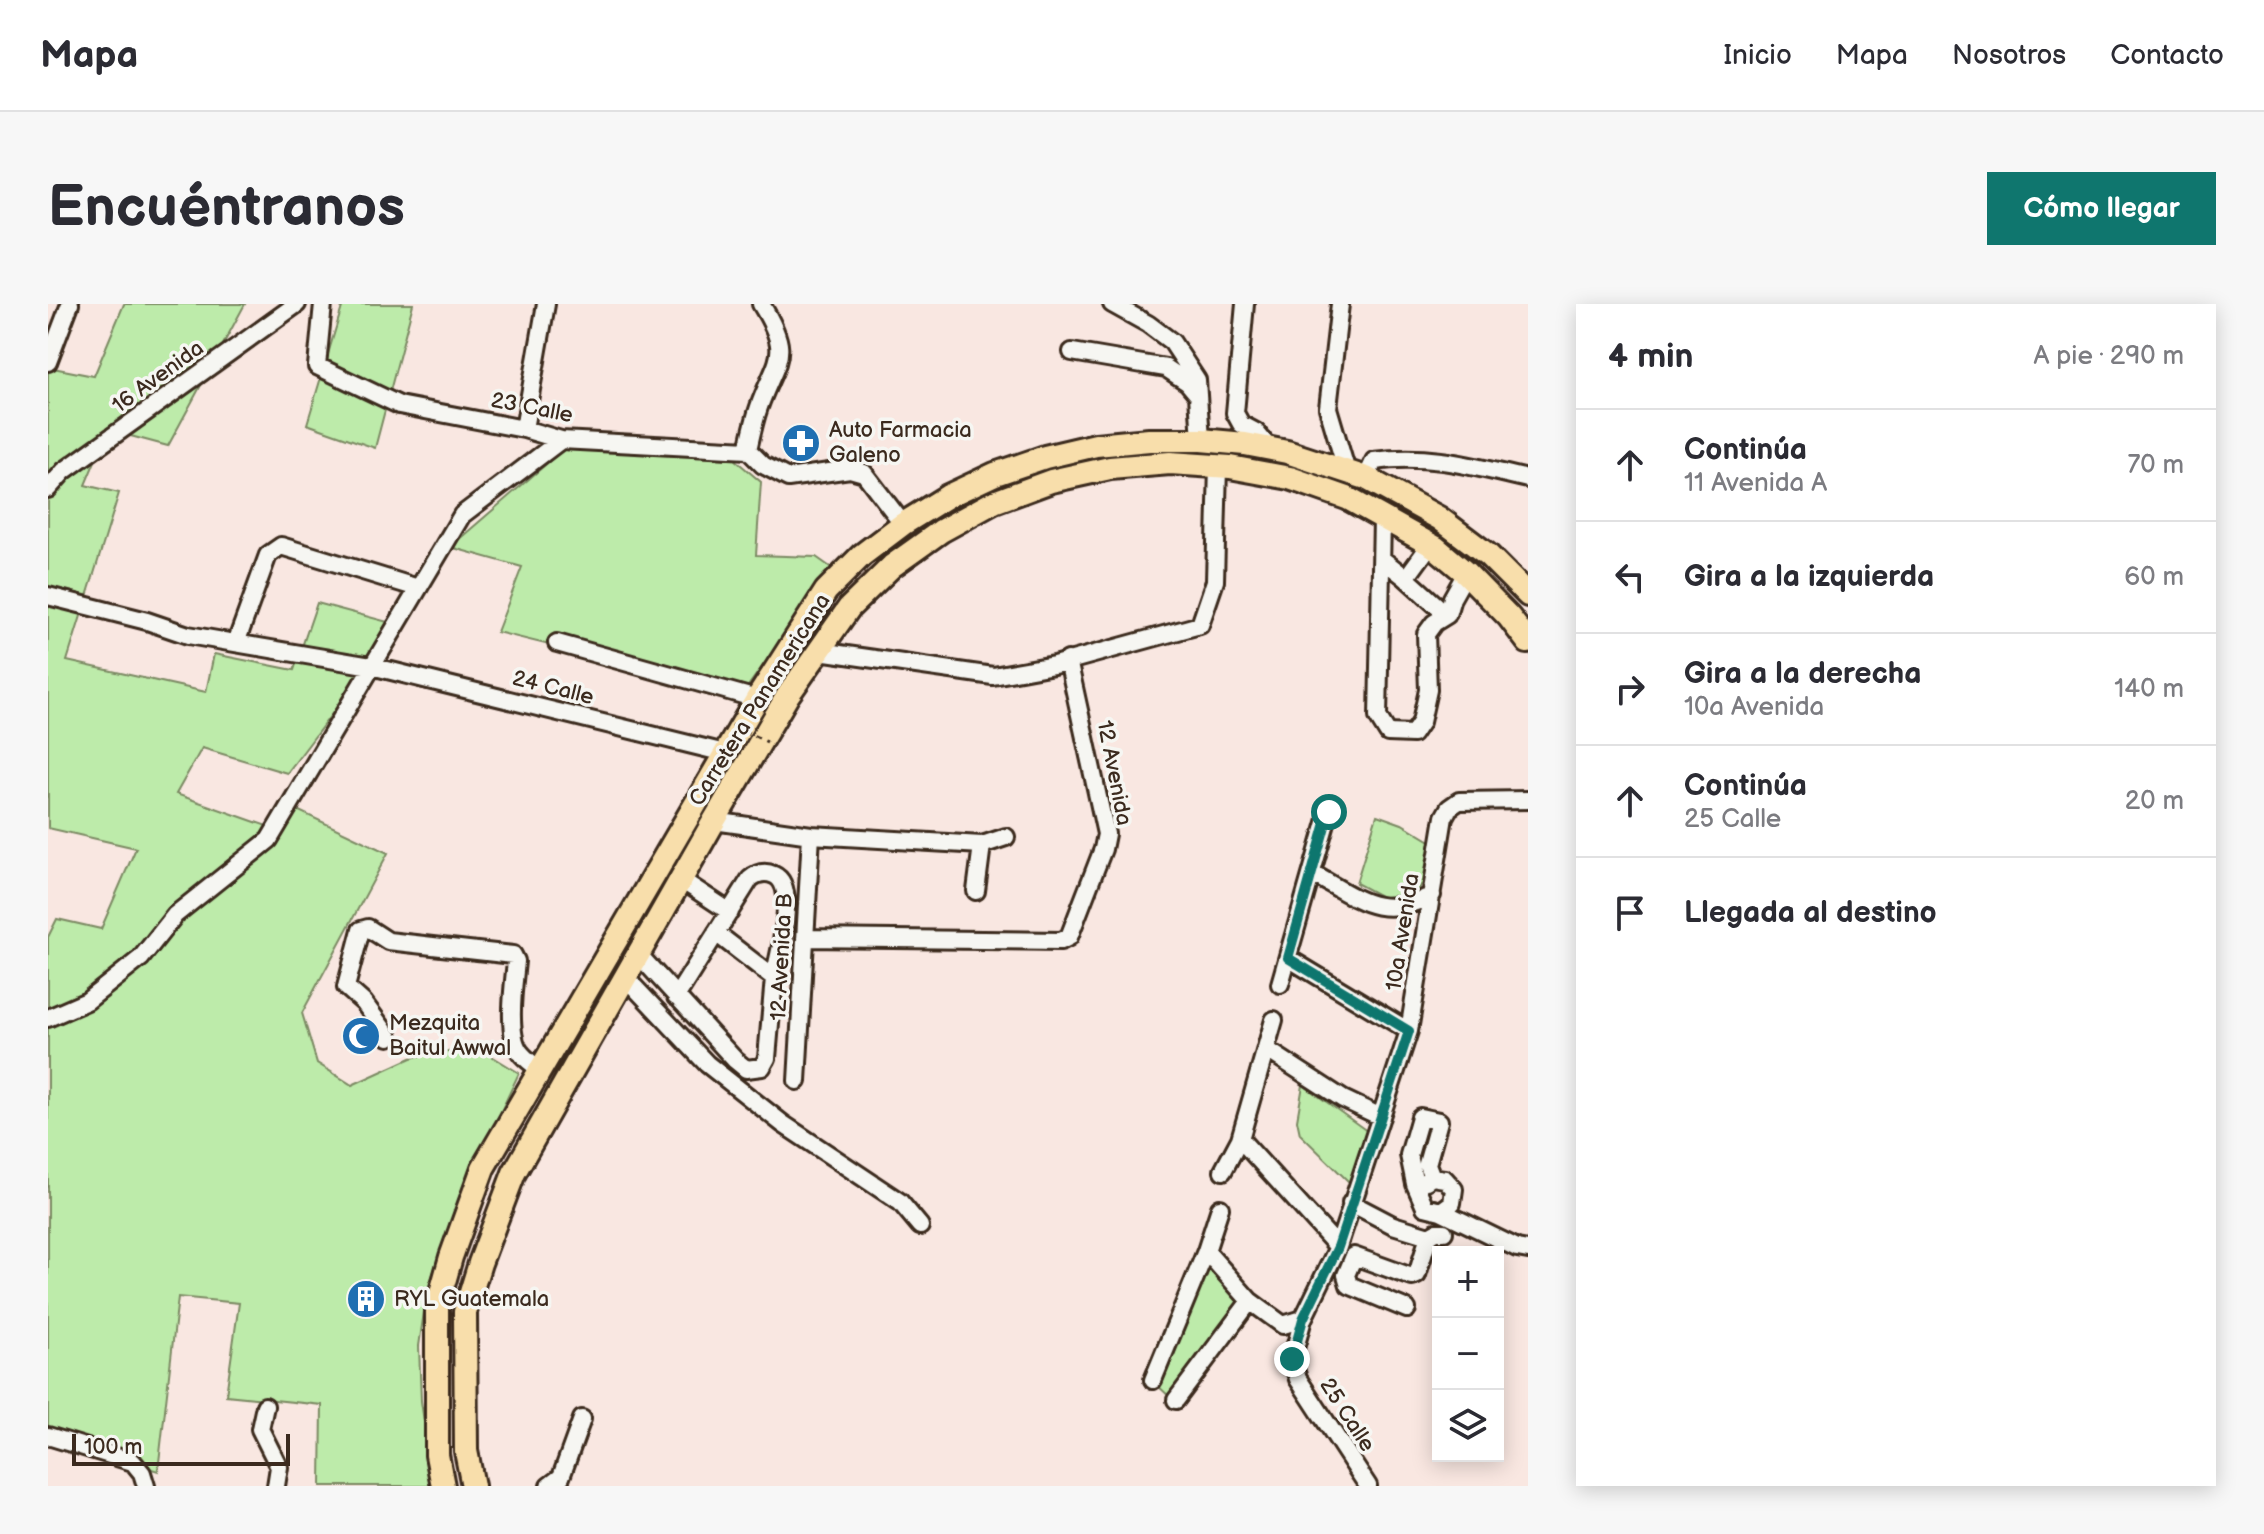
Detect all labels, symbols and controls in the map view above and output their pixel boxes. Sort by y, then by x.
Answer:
text: Mapa [40,33,138,78]
text: Inicio [1723,39,1792,72]
text: Mapa [1836,39,1908,72]
text: Nosotros [1952,39,2066,72]
text: Contacto [2110,39,2224,72]
button: Cómo llegar [1987,172,2216,245]
text: Encuéntranos [48,175,405,242]
street label: 16 Avenida [107,335,209,419]
text: 4 min [1608,336,1694,377]
text: A pie · 290 m [2033,341,2184,372]
street label: 23 Calle [489,387,575,429]
place label: Auto Farmacia Galeno [829,417,972,469]
pharmacy icon: Auto Farmacia Galeno [780,422,822,464]
text: Continúa [1684,432,1807,468]
icon: ahead [1608,443,1652,487]
text: 70 m [2127,450,2184,481]
text: 11 Avenida A [1684,468,1827,499]
icon: left [1608,555,1652,599]
text: Gira a la izquierda [1684,559,1934,595]
text: 60 m [2124,562,2184,593]
street label: Carretera Panamericana [684,589,836,811]
text: Gira a la derecha [1684,656,1921,692]
street label: 24 Calle [510,665,596,711]
icon: right [1608,667,1652,711]
text: 140 m [2114,674,2184,705]
text: 10a Avenida [1684,692,1824,723]
street label: 12 Avenida [1091,718,1137,828]
text: Continúa [1684,768,1807,804]
icon: ahead [1608,779,1652,823]
text: 20 m [2125,786,2184,817]
route start [1311,794,1347,830]
text: 25 Calle [1684,804,1781,835]
street label: 10a Avenida [1380,871,1426,993]
icon: arrive [1608,891,1652,935]
street label: 12 Avenida B [765,893,799,1021]
text: Llegada al destino [1684,895,1937,931]
place label: Mezquita Baitul Awwal [389,1010,511,1062]
mosque icon: Mezquita Baitul Awwal [340,1015,382,1057]
map controls [1432,1246,1504,1462]
button: + [1432,1246,1504,1318]
building icon: RYL Guatemala [345,1278,387,1320]
place label: RYL Guatemala [394,1286,549,1313]
button: − [1432,1318,1504,1390]
route end [1274,1341,1310,1377]
street label: 25 Calle [1313,1373,1381,1457]
button: layers [1432,1390,1504,1462]
scale bar [72,1430,290,1466]
text: 100 m [84,1434,143,1461]

